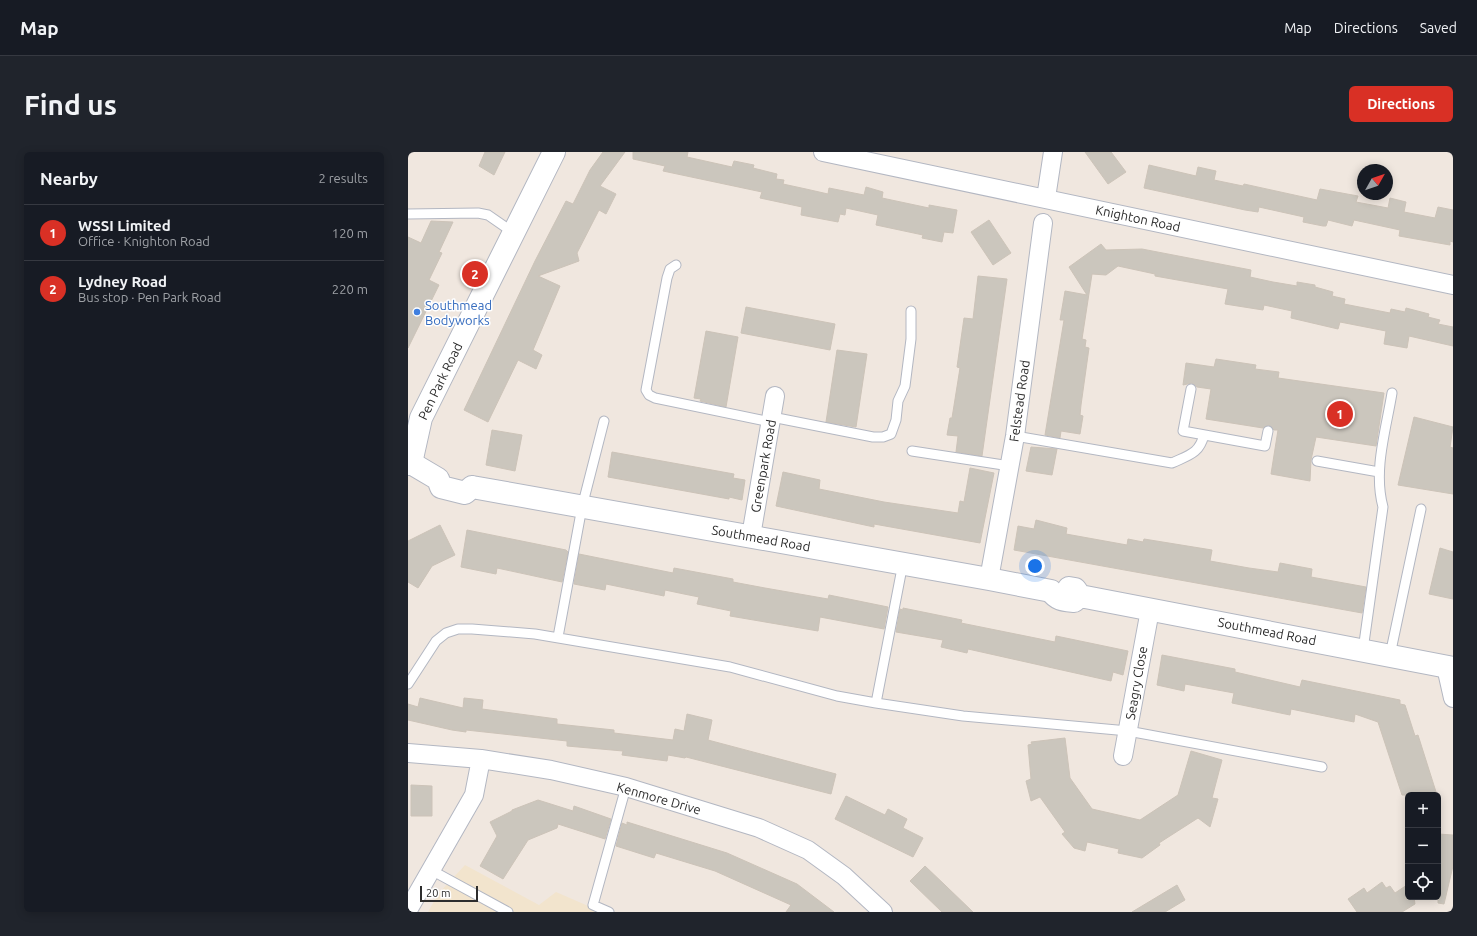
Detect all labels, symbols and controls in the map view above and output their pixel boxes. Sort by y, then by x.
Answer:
text: Map [20,17,59,39]
text: Map [1284,20,1312,36]
text: Directions [1334,20,1398,36]
text: Saved [1420,20,1457,36]
button: Directions [1349,86,1453,122]
text: Find us [24,89,117,120]
north arrow [1357,164,1393,200]
text: Nearby [40,169,98,188]
text: 2 results [318,171,368,185]
street label: Knighton Road [1094,202,1182,234]
text: WSSI Limited [78,217,171,234]
text: 1 [49,226,57,240]
text: 120 m [332,226,368,240]
text: Office · Knighton Road [78,234,210,248]
pin: 2 [462,259,488,289]
text: Lydney Road [78,273,167,290]
text: 2 [49,282,57,296]
text: 220 m [332,282,368,296]
text: Bus stop · Pen Park Road [78,290,221,304]
place label: Southmead Bodyworks [425,298,492,327]
marker: Southmead Bodyworks [412,307,422,317]
street label: Pen Park Road [415,340,465,422]
street label: Felstead Road [1006,359,1032,443]
pin: 1 [1327,399,1353,429]
street label: Greenpark Road [748,418,778,514]
street label: Southmead Road [711,522,811,554]
your location [1025,556,1045,576]
street label: Southmead Road [1217,615,1317,647]
street label: Seagry Close [1123,645,1149,721]
street label: Kenmore Drive [615,779,703,817]
map controls [1405,792,1441,900]
button: + [1405,792,1441,828]
button: − [1405,828,1441,864]
button: locate [1405,864,1441,900]
scale bar [420,884,478,903]
text: 20 m [426,887,450,899]

